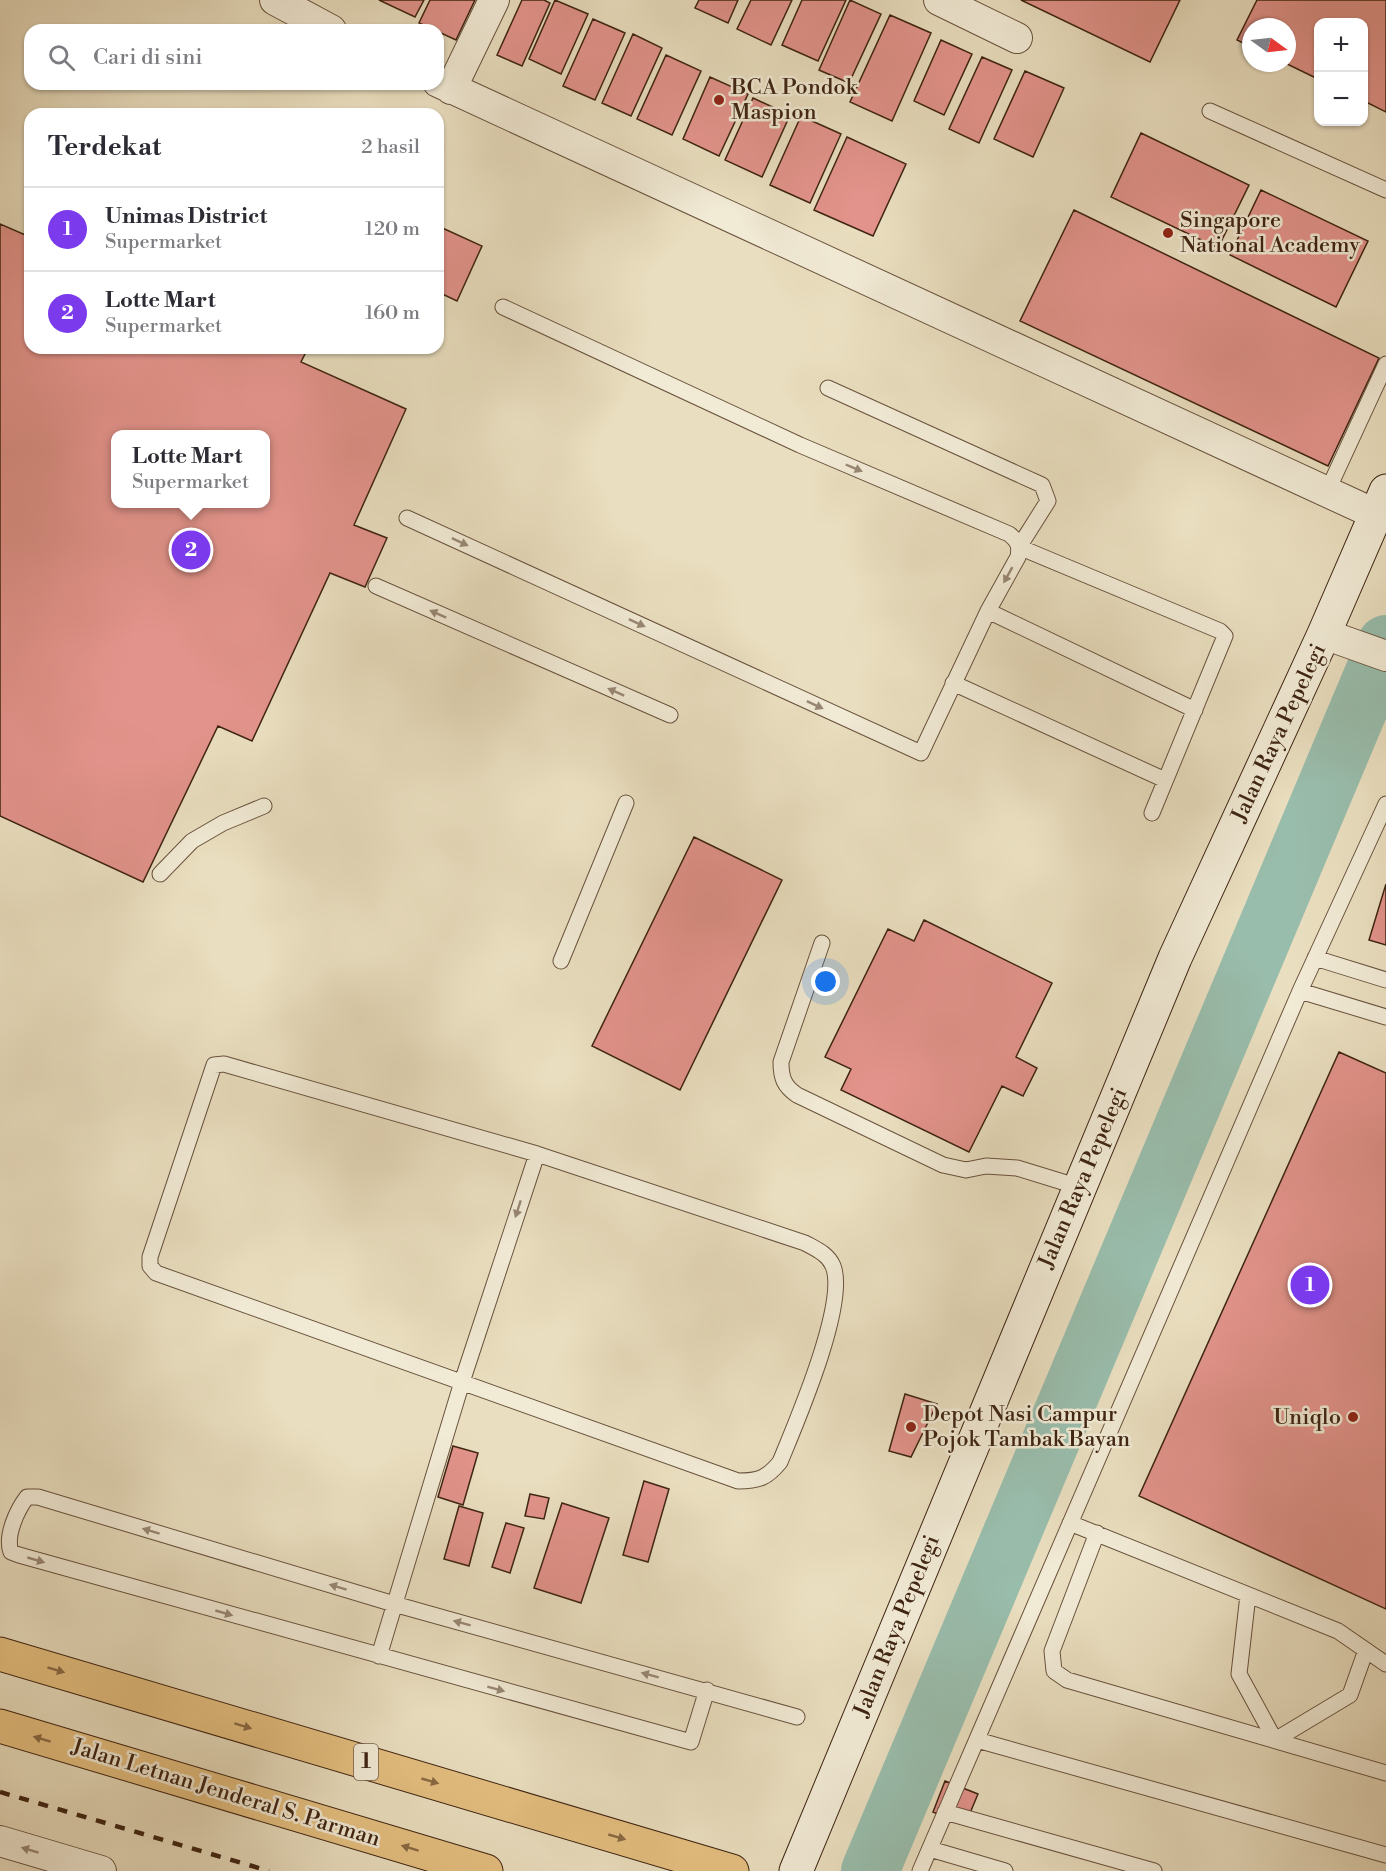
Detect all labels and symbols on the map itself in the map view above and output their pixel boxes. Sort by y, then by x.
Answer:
north arrow [1242,18,1296,72]
place label: BCA Pondok Maspion [730,74,859,126]
marker: BCA Pondok Maspion [712,93,726,107]
place label: Singapore National Academy [1180,207,1360,259]
marker: Singapore National Academy [1161,226,1175,240]
one-way arrow [846,463,864,473]
pin: 2 [172,528,210,572]
one-way arrow [452,537,470,547]
one-way arrow [1003,566,1013,583]
one-way arrow [429,609,446,618]
one-way arrow [629,619,646,628]
street label: Jalan Raya Pepelegi [1225,640,1332,827]
one-way arrow [607,687,625,697]
one-way arrow [806,700,823,709]
your location [811,967,840,996]
street label: Jalan Raya Pepelegi [1032,1084,1133,1273]
one-way arrow [513,1200,523,1218]
pin: 1 [1290,1262,1330,1308]
place label: Depot Nasi Campur Pojok Tambak Bayan [923,1401,1130,1453]
place label: Uniqlo [1273,1404,1341,1431]
marker: Uniqlo [1346,1410,1360,1424]
marker: Depot Nasi Campur Pojok Tambak Bayan [904,1420,918,1434]
one-way arrow [142,1526,160,1535]
street label: Jalan Raya Pepelegi [848,1531,946,1722]
one-way arrow [27,1556,46,1566]
one-way arrow [329,1582,347,1591]
one-way arrow [215,1609,233,1618]
one-way arrow [453,1617,471,1627]
one-way arrow [47,1666,65,1675]
one-way arrow [641,1669,659,1679]
one-way arrow [487,1684,505,1694]
one-way arrow [234,1722,252,1731]
street label: Jalan Letnan Jenderal S. Parman [68,1733,383,1853]
one-way arrow [33,1734,51,1743]
road number: 1 [354,1744,378,1780]
one-way arrow [421,1777,439,1786]
one-way arrow [608,1833,626,1842]
one-way arrow [401,1843,419,1852]
one-way arrow [21,1845,39,1854]

